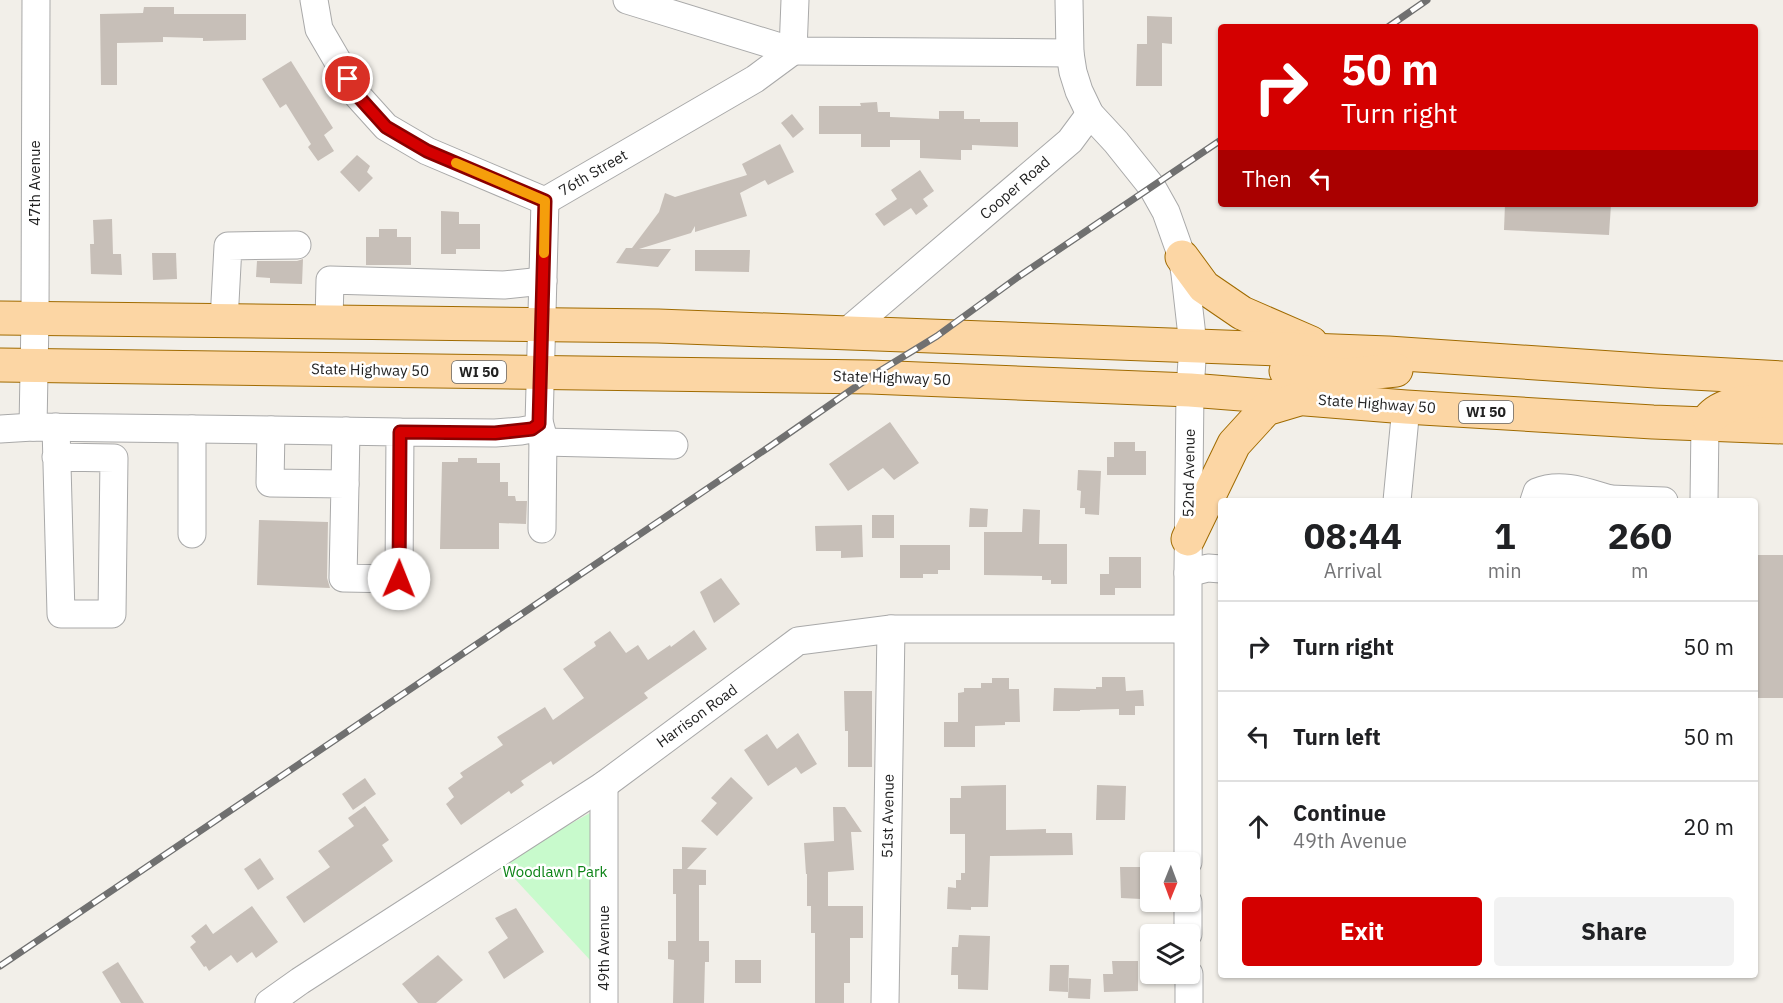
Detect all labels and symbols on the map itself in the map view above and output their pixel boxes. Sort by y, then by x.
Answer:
pin [322,53,373,104]
street label: 47th Avenue [25,140,44,226]
street label: 76th Street [555,145,631,200]
street label: Cooper Road [976,152,1054,223]
street label: State Highway 50 [311,359,429,380]
road number: WI 50 [452,361,506,383]
street label: State Highway 50 [833,366,951,389]
street label: State Highway 50 [1317,390,1437,417]
road number: WI 50 [1459,401,1513,423]
street label: 52nd Avenue [1178,428,1199,518]
position arrow [367,547,431,611]
street label: Harrison Road [652,680,741,751]
street label: 51st Avenue [877,774,898,858]
north arrow [1140,852,1200,912]
park label: Woodlawn Park [503,862,607,881]
street label: 49th Avenue [594,905,613,991]

